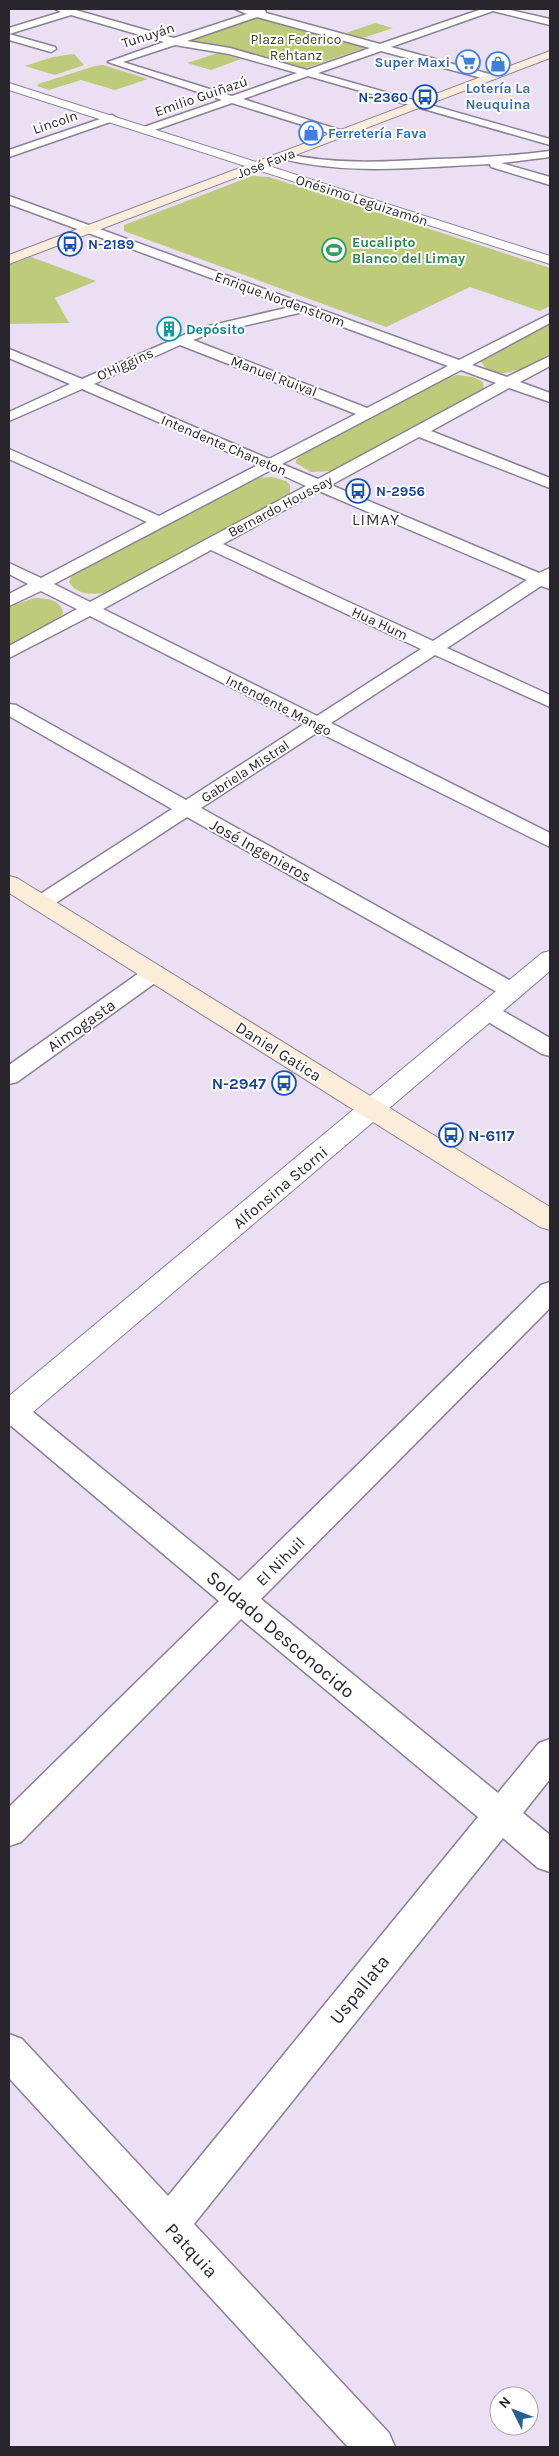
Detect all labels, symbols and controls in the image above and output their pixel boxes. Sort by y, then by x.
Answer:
street label: Tunuyán [120,19,177,52]
park label: Plaza Federico Rehtanz [251,31,341,64]
supermarket icon: Super Maxi [455,49,481,75]
shop icon: Lotería La Neuquina [485,51,511,77]
place label: Super Maxi [375,54,450,71]
street label: Emilio Guiñazú [152,73,250,120]
place label: Lotería La Neuquina [465,80,531,113]
bus stop icon: N-2360 [412,84,438,110]
place label: N-2360 [358,89,408,106]
street label: Lincoln [30,107,80,138]
shop icon: Ferretería Fava [298,120,324,146]
place label: Ferretería Fava [328,125,427,142]
street label: José Fava [235,145,298,182]
street label: Onésimo Leguizamón [294,171,430,230]
bus stop icon: N-2189 [57,231,83,257]
place label: Eucalipto Blanco del Limay [352,234,465,267]
place label: N-2189 [88,236,134,253]
sports icon: Eucalipto Blanco del Limay [321,237,347,263]
street label: Enrique Nordenstrom [212,268,347,331]
building icon: Depósito [156,316,182,342]
place label: Depósito [186,321,245,338]
street label: O'Higgins [94,344,156,384]
street label: Manuel Ruival [228,352,319,401]
street label: Intendente Chaneton [158,411,289,480]
street label: Bernardo Houssay [225,472,336,541]
bus stop icon: N-2956 [345,478,371,504]
place label: N-2956 [376,483,425,500]
district label: LIMAY [352,510,400,529]
street label: Hua Hum [349,603,410,644]
street label: Intendente Mango [223,671,335,739]
street label: Gabriela Mistral [198,737,293,806]
street label: José Ingenieros [207,815,315,886]
street label: Aimogasta [44,995,119,1056]
street label: Daniel Gatica [232,1018,325,1085]
bus stop icon: N-2947 [271,1070,297,1096]
place label: N-2947 [212,1074,266,1093]
bus stop icon: N-6117 [438,1122,464,1148]
place label: N-6117 [468,1126,515,1145]
street label: Alfonsina Storni [229,1142,331,1232]
street label: El Nihuil [252,1533,309,1590]
street label: Soldado Desconocido [202,1566,359,1703]
street label: Uspallata [325,1951,394,2029]
street label: Patquia [160,2219,222,2283]
north arrow [489,2386,539,2436]
text: N [495,2393,514,2412]

